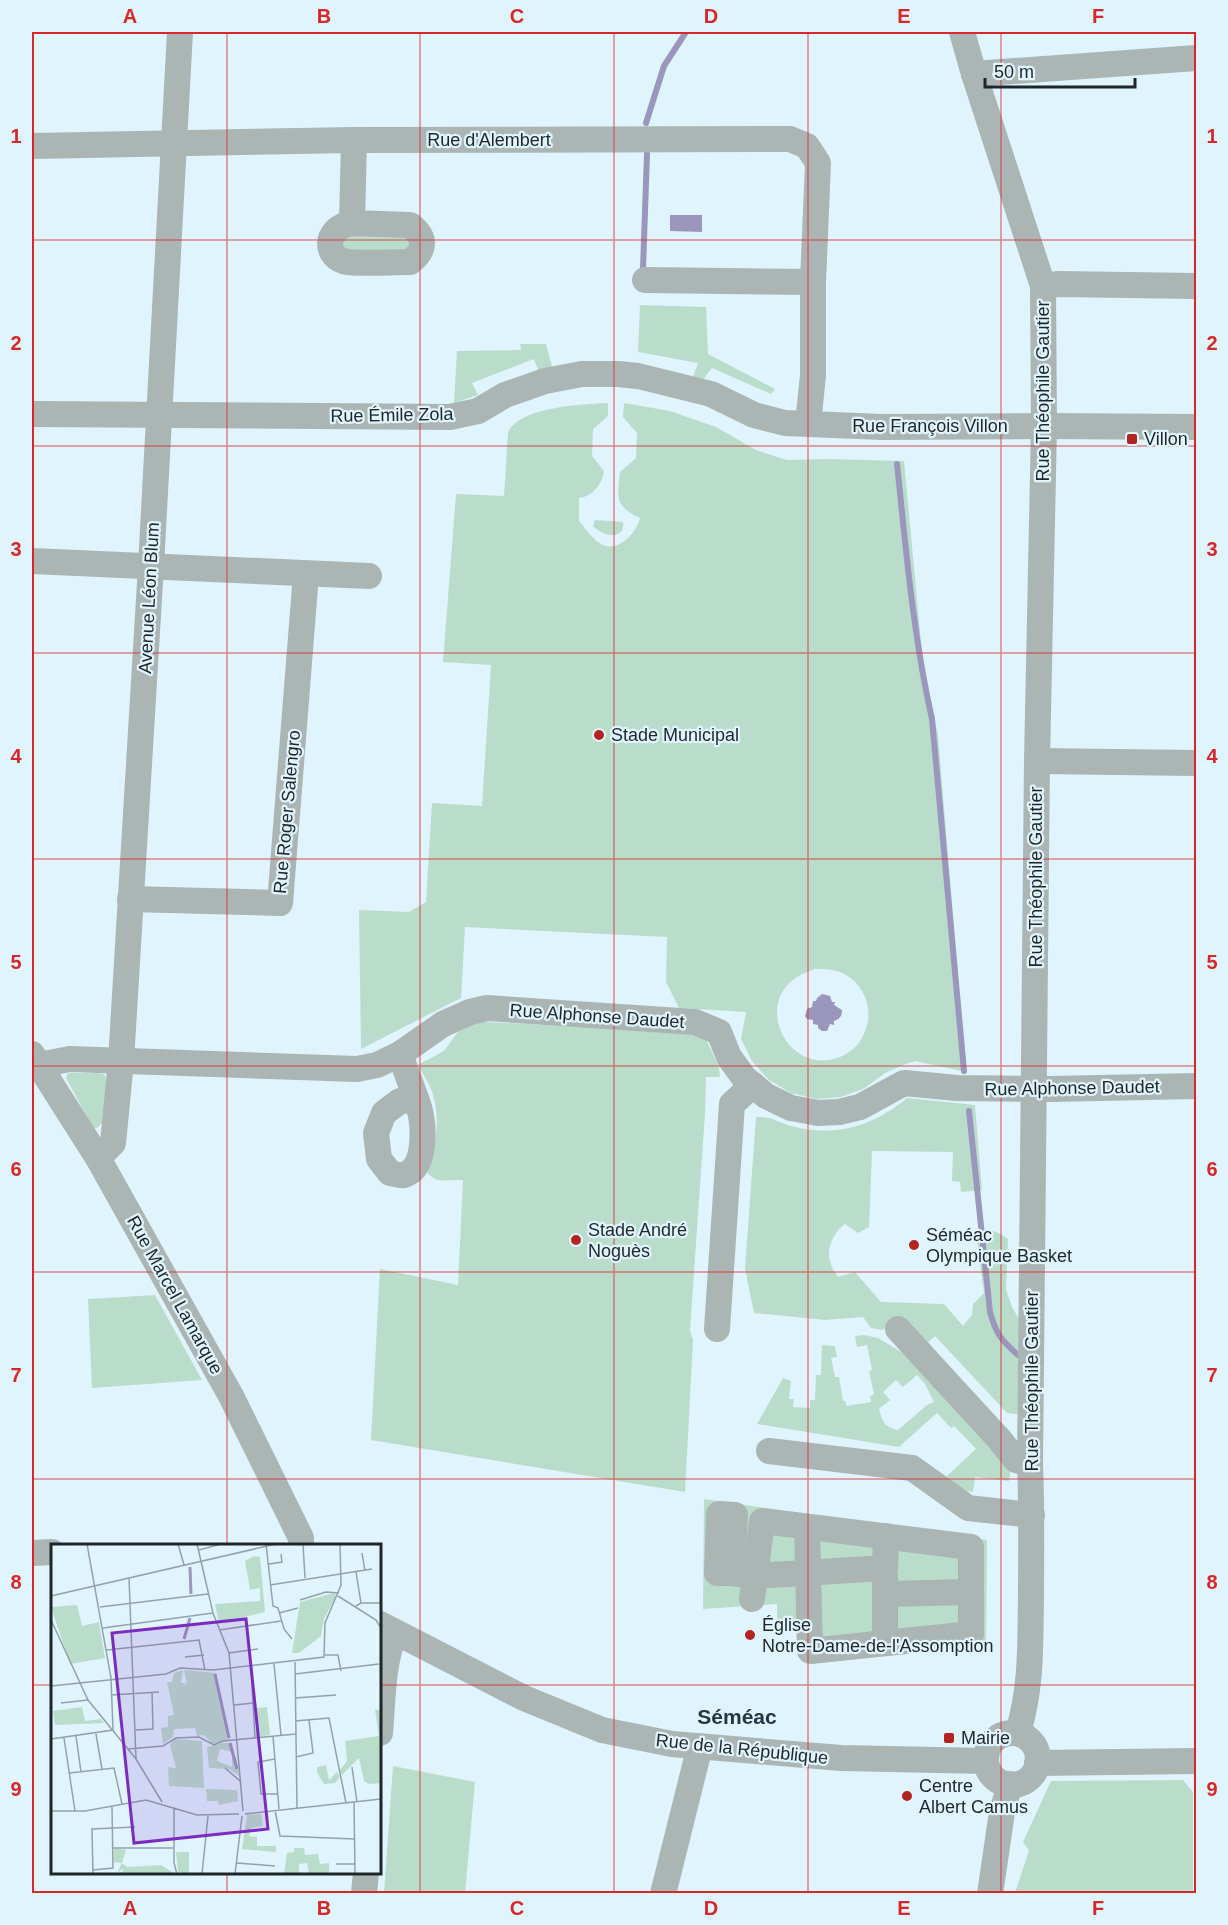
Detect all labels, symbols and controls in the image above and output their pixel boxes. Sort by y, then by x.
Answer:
text: A [123,5,137,27]
text: B [317,5,331,27]
text: C [510,5,524,27]
text: D [704,5,718,27]
text: E [897,5,911,27]
text: F [1092,5,1104,27]
scale bar [985,51,1135,89]
text: 50 m [994,62,1034,82]
text: 1 [10,125,22,147]
text: 1 [1206,125,1218,147]
street label: Rue d'Alembert [427,130,551,150]
street label: Rue Théophile Gautier [1033,301,1053,481]
text: 2 [10,332,22,354]
text: 2 [1206,332,1218,354]
street label: Rue Émile Zola [330,404,455,426]
street label: Rue François Villon [852,416,1008,436]
place label: Villon [1144,429,1188,449]
marker: Villon [1125,432,1139,446]
street label: Avenue Léon Blum [135,522,163,674]
text: 3 [10,538,22,560]
text: 3 [1206,538,1218,560]
place label: Stade Municipal [611,725,739,745]
marker: Stade Municipal [592,728,606,742]
street label: Rue Roger Salengro [270,729,304,895]
text: 4 [10,745,22,767]
text: 4 [1206,745,1218,767]
street label: Rue Théophile Gautier [1026,787,1046,967]
text: 5 [10,951,22,973]
text: 5 [1206,951,1218,973]
street label: Rue Alphonse Daudet [509,1000,685,1032]
street label: Rue Alphonse Daudet [984,1076,1160,1100]
text: 6 [10,1158,22,1180]
text: 6 [1206,1158,1218,1180]
street label: Rue Marcel Lamarque [123,1212,227,1378]
place label: Stade André Noguès [588,1220,687,1261]
place label: Séméac Olympique Basket [926,1225,1072,1266]
marker: Stade André Noguès [569,1233,583,1247]
marker: Séméac Olympique Basket [907,1238,921,1252]
street label: Rue Théophile Gautier [1022,1291,1042,1471]
text: 7 [10,1364,22,1386]
text: 7 [1206,1364,1218,1386]
inset map [51,1544,381,1874]
text: 8 [10,1571,22,1593]
text: 8 [1206,1571,1218,1593]
place label: Église Notre-Dame-de-l'Assomption [762,1615,994,1656]
marker: Église Notre-Dame-de-l'Assomption [743,1628,757,1642]
district label: Séméac [697,1705,777,1728]
place label: Mairie [961,1728,1010,1748]
street label: Rue de la République [655,1730,829,1768]
marker: Mairie [942,1731,956,1745]
place label: Centre Albert Camus [919,1776,1028,1817]
text: 9 [10,1778,22,1800]
text: 9 [1206,1778,1218,1800]
marker: Centre Albert Camus [900,1789,914,1803]
text: A [123,1897,137,1919]
text: B [317,1897,331,1919]
text: C [510,1897,524,1919]
text: D [704,1897,718,1919]
text: E [897,1897,911,1919]
text: F [1092,1897,1104,1919]

